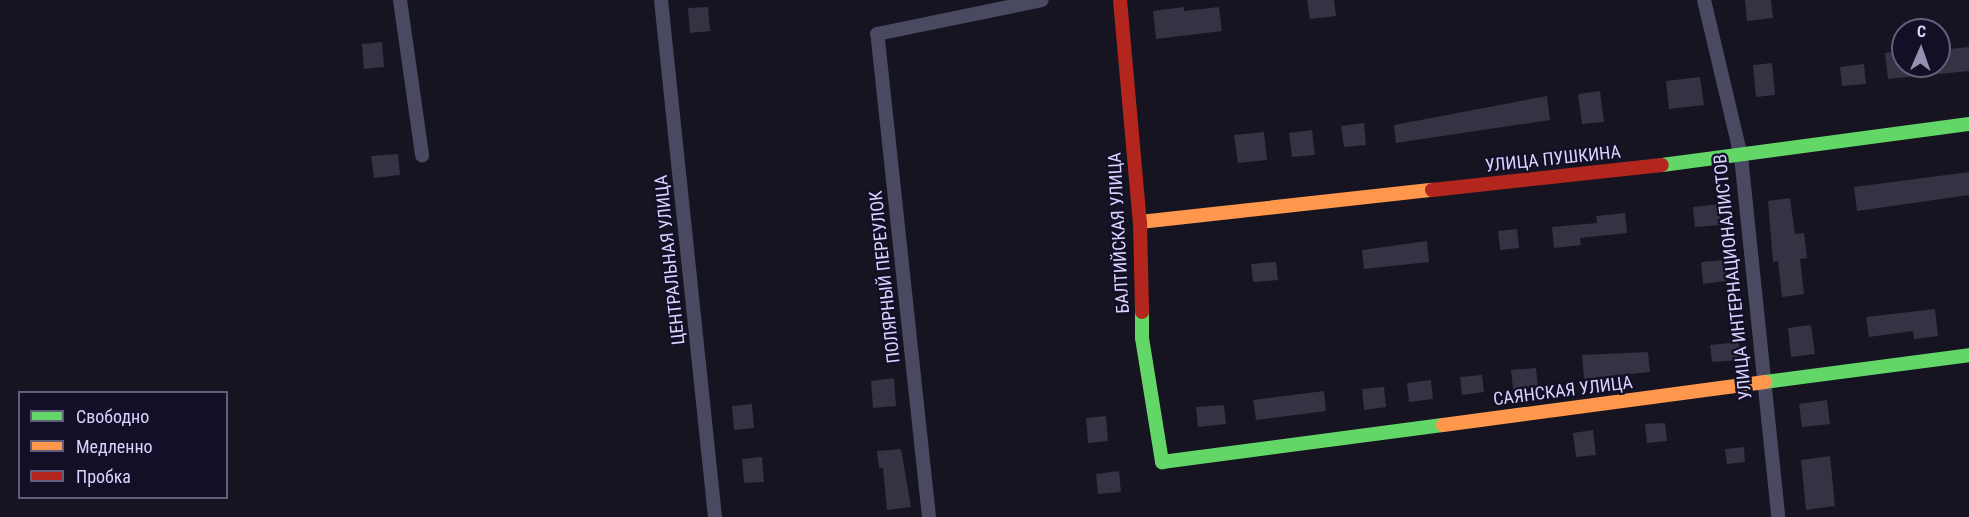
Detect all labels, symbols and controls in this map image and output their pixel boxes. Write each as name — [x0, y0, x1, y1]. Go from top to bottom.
north arrow — [1891, 18, 1951, 78]
text: С — [1917, 22, 1926, 41]
street label: УЛИЦА ПУШКИНА — [1484, 141, 1622, 177]
street label: БАЛТИЙСКАЯ УЛИЦА — [1104, 152, 1134, 314]
street label: УЛИЦА ИНТЕРНАЦИОНАЛИСТОВ — [1709, 153, 1757, 401]
street label: ЦЕНТРАЛЬНАЯ УЛИЦА — [650, 174, 690, 346]
street label: ПОЛЯРНЫЙ ПЕРЕУЛОК — [865, 190, 905, 364]
street label: САЯНСКАЯ УЛИЦА — [1492, 372, 1634, 410]
legend — [18, 391, 228, 499]
text: Свободно — [76, 406, 149, 427]
text: Медленно — [76, 436, 153, 457]
text: Пробка — [76, 466, 131, 487]

